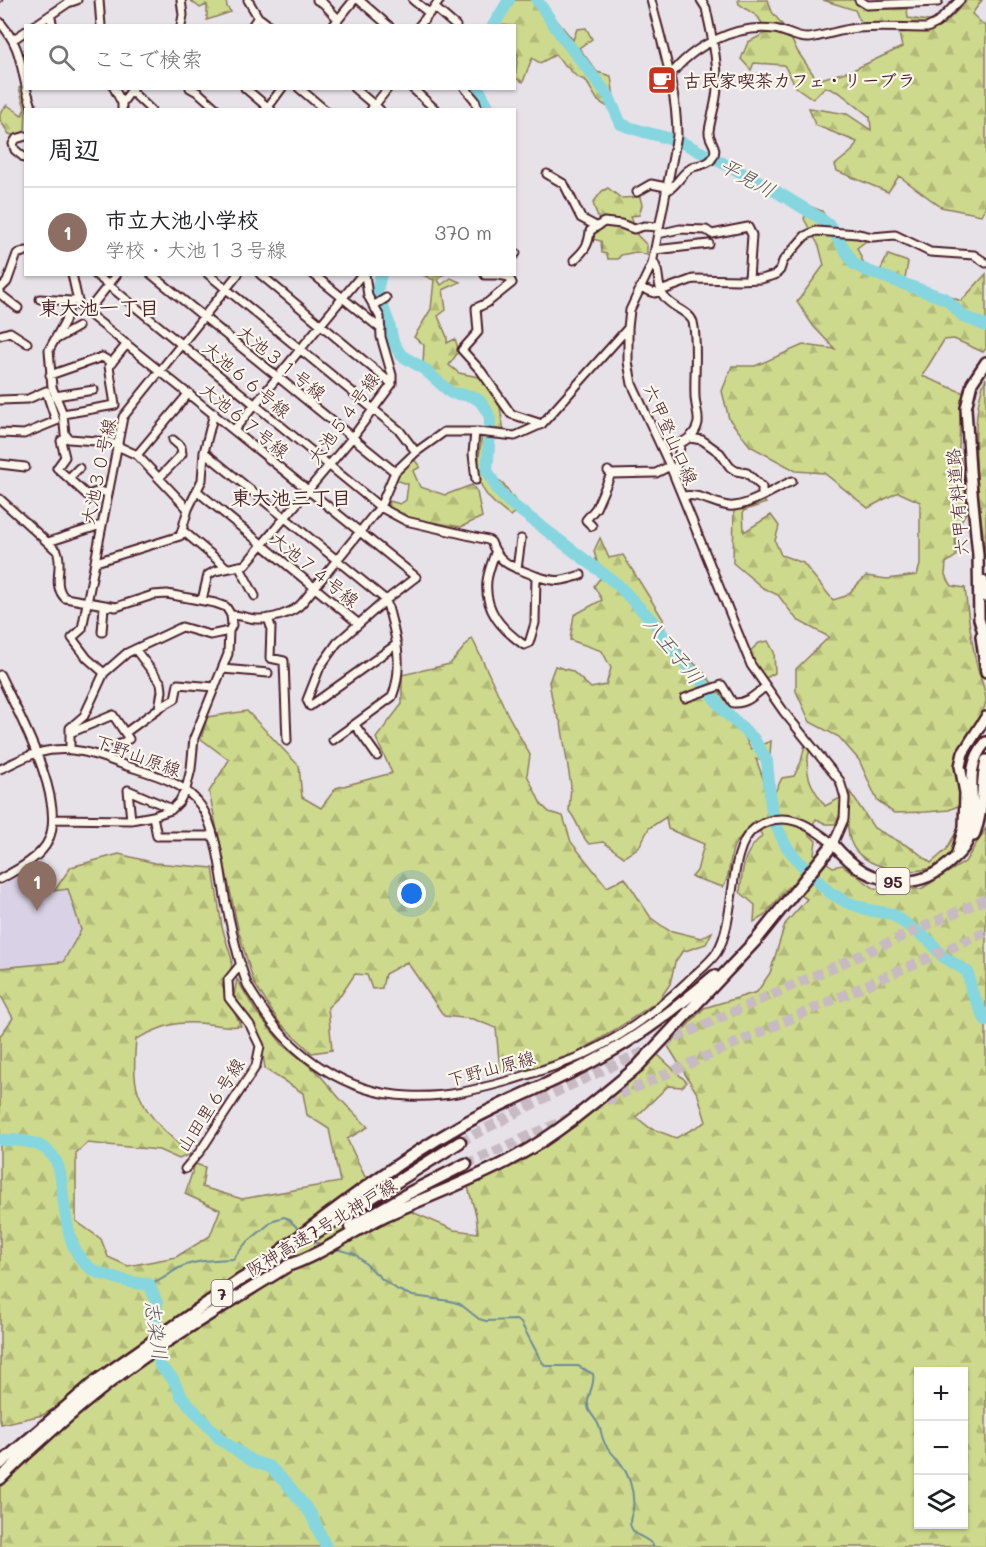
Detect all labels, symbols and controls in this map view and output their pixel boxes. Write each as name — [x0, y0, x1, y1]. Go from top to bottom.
search box — [24, 24, 516, 90]
icon: search — [45, 41, 78, 74]
text: ここで検索 — [93, 44, 203, 73]
cafe icon: 古民家喫茶カフェ・リーブラ — [646, 64, 678, 96]
place label: 古民家喫茶カフェ・リーブラ — [683, 68, 916, 92]
text: 周辺 — [48, 132, 100, 166]
water label: 平見川 — [715, 151, 781, 203]
text: 市立大池小学校 — [105, 205, 259, 234]
text: 1 — [63, 219, 72, 245]
text: 370 m — [434, 219, 492, 245]
text: 学校 · 大池１３号線 — [105, 236, 287, 262]
district label: 東大池一丁目 — [39, 294, 159, 320]
street label: 大池３１号線 — [232, 319, 332, 405]
street label: 大池６６号線 — [198, 335, 296, 423]
street label: 大池５４号線 — [302, 367, 384, 469]
street label: 大池６７号線 — [195, 377, 295, 463]
street label: 六甲登山口線 — [638, 380, 704, 488]
street label: 大池３０号線 — [75, 416, 121, 526]
street label: 六甲有料道路 — [940, 447, 974, 557]
district label: 東大池三丁目 — [231, 484, 351, 510]
street label: 大池７４号線 — [265, 526, 365, 612]
water label: 八王子川 — [639, 611, 709, 689]
street label: 下野山原線 — [92, 728, 184, 782]
pin: 1 — [18, 862, 57, 911]
road number: 95 — [876, 868, 910, 894]
your location — [397, 879, 426, 908]
street label: 下野山原線 — [444, 1045, 538, 1091]
street label: 山田里６号線 — [171, 1053, 249, 1157]
street label: 阪神高速7号北神戸線 — [241, 1172, 401, 1282]
road number: 7 — [212, 1280, 232, 1306]
water label: 志染川 — [140, 1298, 174, 1362]
map controls — [914, 1367, 968, 1529]
button: + — [914, 1367, 968, 1421]
button: − — [914, 1421, 968, 1475]
button: layers — [914, 1475, 968, 1529]

